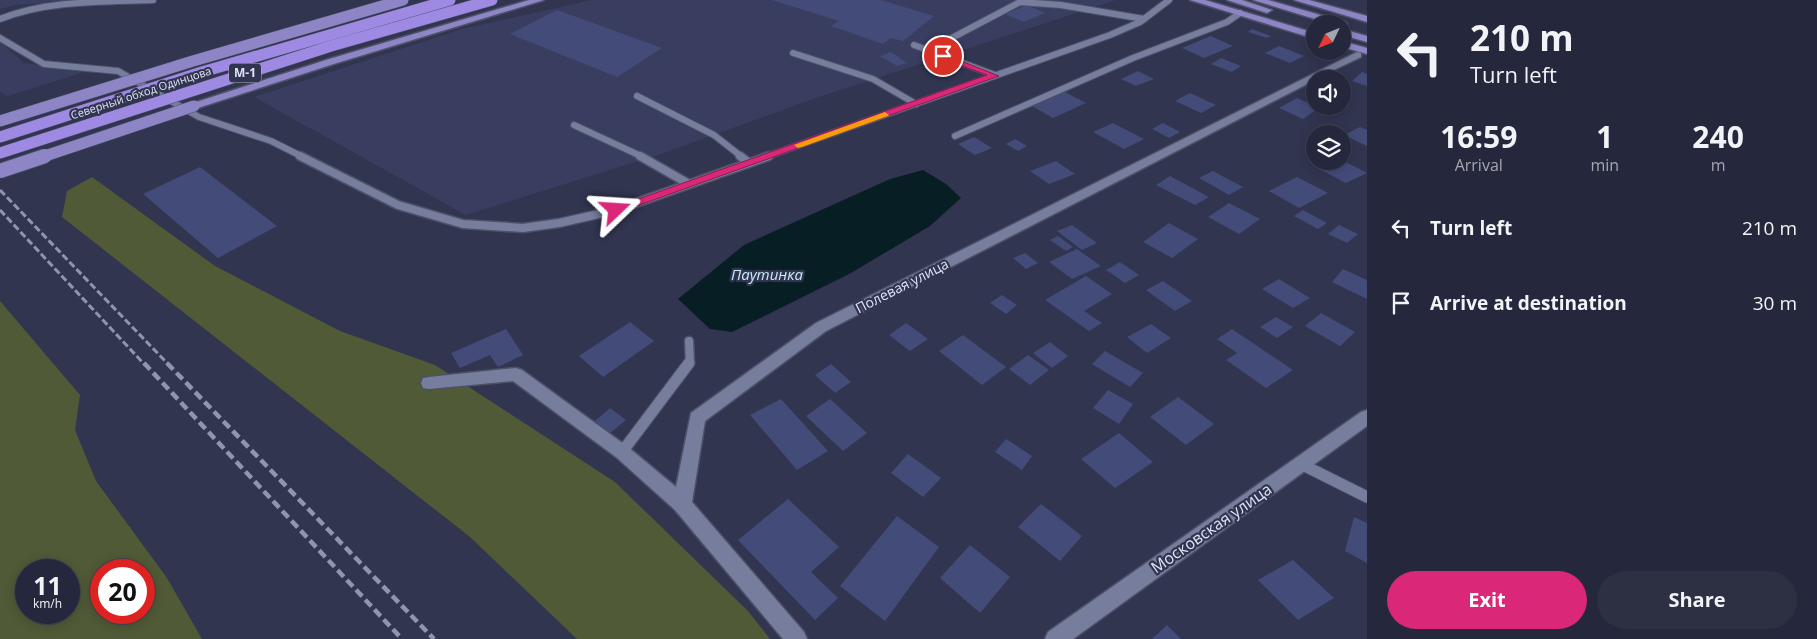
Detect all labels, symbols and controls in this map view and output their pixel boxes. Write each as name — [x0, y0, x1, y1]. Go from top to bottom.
text: 210 m — [1470, 14, 1574, 61]
north arrow — [1306, 15, 1351, 60]
map controls — [1306, 15, 1351, 170]
icon: left — [1387, 20, 1452, 85]
pin — [922, 35, 964, 77]
icon: arrive — [929, 42, 957, 70]
text: Turn left — [1470, 59, 1557, 89]
street label: Северный обход Одинцова — [69, 63, 213, 122]
road number: М-1 — [229, 64, 261, 82]
button: sound — [1306, 70, 1351, 115]
text: 16:59 — [1440, 116, 1517, 157]
text: 1 — [1596, 116, 1613, 157]
text: 240 — [1692, 116, 1744, 157]
button: layers — [1306, 125, 1351, 170]
text: Arrival — [1455, 154, 1503, 176]
text: min — [1591, 154, 1619, 176]
text: m — [1711, 154, 1726, 176]
position arrow — [589, 183, 641, 235]
icon: left — [1387, 214, 1415, 242]
text: Turn left — [1430, 215, 1512, 241]
text: 210 m — [1742, 215, 1797, 241]
street label: Полевая улица — [852, 254, 952, 317]
water label: Паутинка — [731, 264, 803, 284]
icon: arrive — [1387, 289, 1415, 317]
text: Arrive at destination — [1430, 290, 1627, 316]
text: 30 m — [1753, 290, 1797, 316]
street label: Московская улица — [1146, 478, 1276, 578]
speed limit sign: 20 — [90, 559, 155, 624]
text: 11 — [33, 568, 62, 602]
button: Exit — [1387, 571, 1587, 629]
button: Share — [1597, 571, 1797, 629]
text: km/h — [33, 595, 62, 612]

